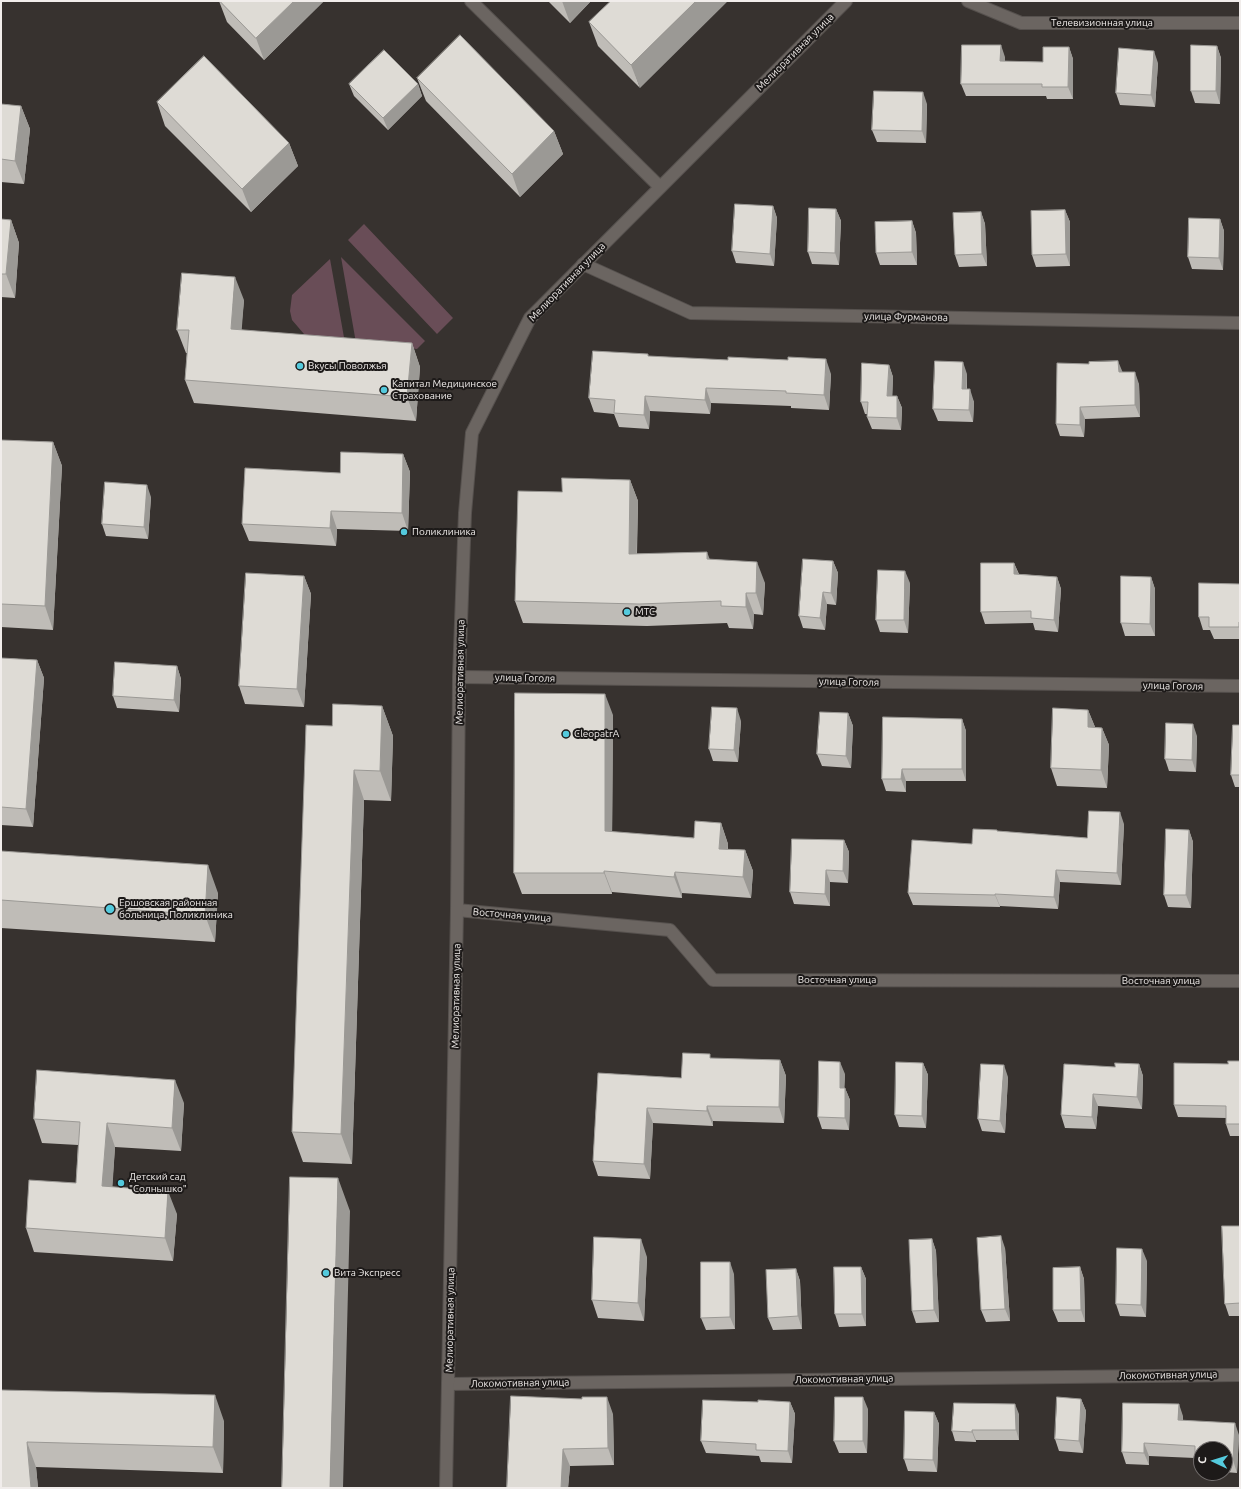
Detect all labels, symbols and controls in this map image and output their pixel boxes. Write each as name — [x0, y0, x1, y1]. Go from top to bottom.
street label: Мелиоративная улица — [754, 11, 836, 93]
street label: Телевизионная улица — [1051, 17, 1153, 29]
street label: Мелиоративная улица — [526, 240, 608, 324]
street label: улица Фурманова — [864, 310, 948, 324]
place label: Вкусы Поволжья — [308, 360, 387, 372]
marker: Вкусы Поволжья — [295, 361, 305, 371]
place label: Капитал Медицинское Страхование — [392, 378, 497, 402]
marker: Капитал Медицинское Страхование — [379, 385, 389, 395]
place label: Поликлиника — [412, 526, 476, 538]
marker: Поликлиника — [399, 527, 409, 537]
place label: МТС — [635, 606, 655, 618]
marker: МТС — [622, 607, 632, 617]
street label: Мелиоративная улица — [453, 620, 467, 724]
street label: улица Гоголя — [495, 671, 555, 685]
street label: улица Гоголя — [819, 675, 879, 689]
street label: улица Гоголя — [1143, 679, 1203, 693]
place label: CleopatrA — [574, 728, 619, 740]
marker: CleopatrA — [561, 729, 571, 739]
place label: Ершовская районная больница. Поликлиника — [119, 897, 233, 920]
marker: Ершовская районная больница. Поликлиника — [104, 903, 116, 915]
street label: Восточная улица — [472, 906, 552, 924]
street label: Мелиоративная улица — [449, 944, 463, 1048]
street label: Восточная улица — [798, 974, 876, 986]
street label: Восточная улица — [1122, 975, 1200, 987]
place label: Детский сад "Солнышко" — [129, 1171, 187, 1194]
marker: Детский сад "Солнышко" — [116, 1178, 126, 1188]
place label: Вита Экспресс — [334, 1267, 400, 1279]
marker: Вита Экспресс — [321, 1268, 331, 1278]
street label: Мелиоративная улица — [443, 1268, 457, 1372]
street label: Локомотивная улица — [1119, 1368, 1217, 1382]
street label: Локомотивная улица — [795, 1372, 893, 1386]
street label: Локомотивная улица — [471, 1376, 569, 1390]
north arrow — [1193, 1441, 1233, 1481]
text: С — [1196, 1456, 1208, 1464]

